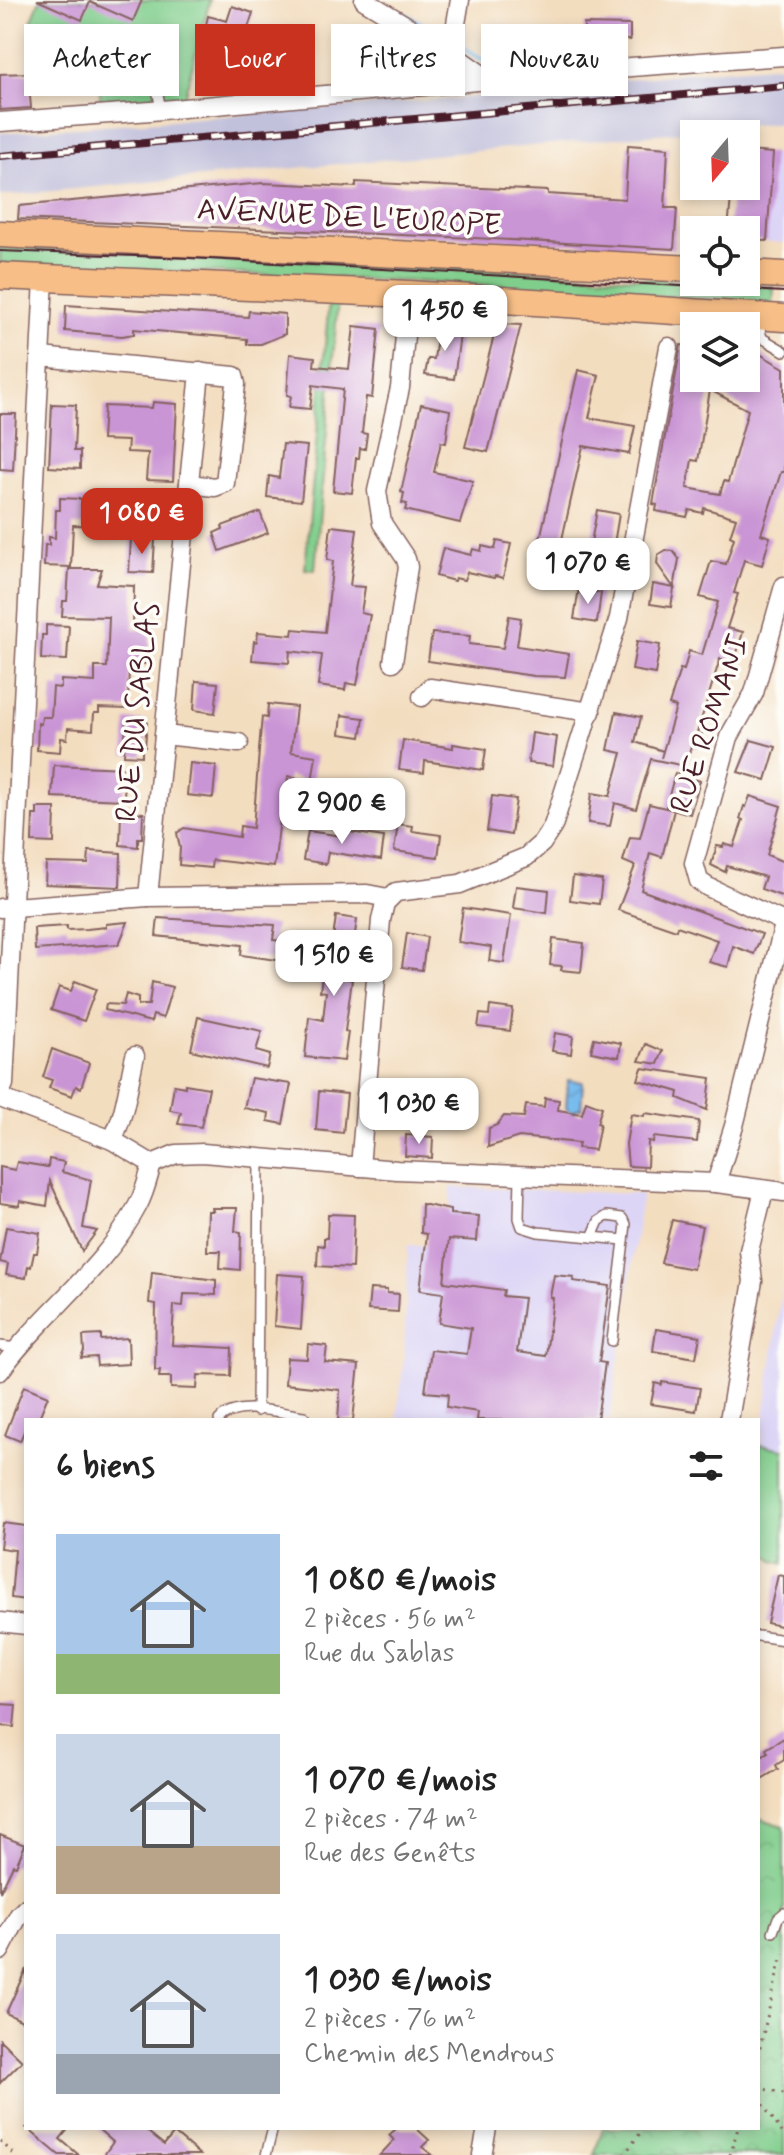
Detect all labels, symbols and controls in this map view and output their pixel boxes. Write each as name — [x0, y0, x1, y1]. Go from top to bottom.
chip: Acheter — [24, 24, 179, 96]
chip: Louer — [195, 24, 315, 96]
chip: Filtres — [331, 24, 465, 96]
chip: Nouveau — [481, 24, 628, 96]
north arrow — [680, 120, 760, 200]
map controls — [680, 120, 760, 392]
street label: AVENUE DE L'EUROPE — [196, 191, 502, 245]
button: locate — [680, 216, 760, 296]
pin: 1 450 € — [371, 285, 519, 353]
text: 1 450 € — [401, 294, 489, 328]
button: layers — [680, 312, 760, 392]
pin: 1 080 € — [68, 488, 216, 556]
text: 1 080 € — [99, 497, 185, 531]
pin: 1 070 € — [514, 538, 662, 606]
text: 1 070 € — [545, 547, 631, 581]
street label: RUE DU SABLAS — [107, 600, 169, 824]
street label: RUE ROMANI — [661, 629, 759, 819]
pin: 2 900 € — [268, 778, 416, 846]
text: 2 900 € — [297, 787, 387, 821]
pin: 1 510 € — [260, 930, 408, 998]
text: 1 510 € — [293, 939, 375, 973]
pin: 1 030 € — [345, 1078, 493, 1146]
text: 1 030 € — [378, 1087, 460, 1121]
text: 6 biens — [56, 1444, 155, 1489]
icon: filters — [684, 1444, 728, 1488]
text: 1 080 €/mois — [304, 1558, 496, 1603]
icon: home — [120, 1566, 216, 1662]
text: 2 pièces · 56 m² — [304, 1603, 476, 1637]
text: Rue du Sablas — [304, 1637, 454, 1671]
text: 1 070 €/mois — [304, 1758, 497, 1803]
icon: home — [120, 1766, 216, 1862]
text: 2 pièces · 74 m² — [304, 1803, 477, 1837]
text: Rue des Genêts — [304, 1837, 476, 1871]
text: 1 030 €/mois — [304, 1958, 492, 2003]
icon: home — [120, 1966, 216, 2062]
text: 2 pièces · 76 m² — [304, 2003, 476, 2037]
text: Chemin des Mendrous — [304, 2037, 554, 2071]

